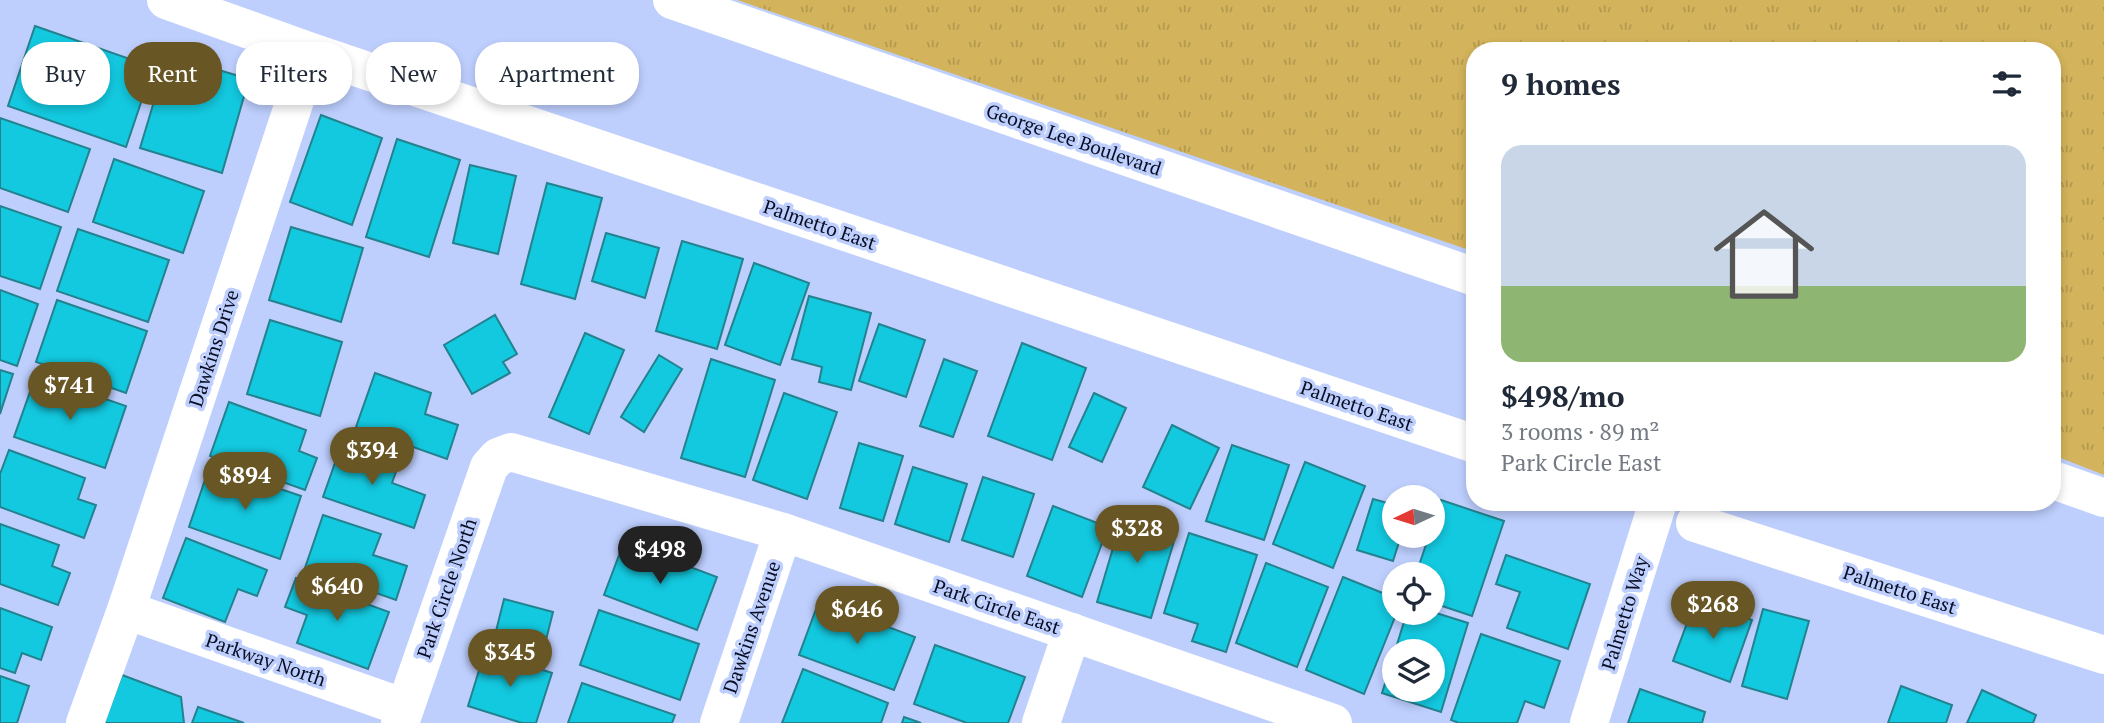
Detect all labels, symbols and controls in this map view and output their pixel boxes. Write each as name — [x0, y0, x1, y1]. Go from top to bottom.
chip: Buy — [21, 42, 110, 105]
chip: Rent — [124, 42, 222, 105]
chip: Filters — [236, 42, 352, 105]
chip: New — [366, 42, 461, 105]
chip: Apartment — [475, 42, 639, 105]
text: 9 homes — [1501, 64, 1620, 104]
icon: filters — [1988, 65, 2026, 103]
street label: George Lee Boulevard — [983, 97, 1165, 181]
icon: home — [1701, 191, 1827, 317]
street label: Palmetto East — [760, 193, 880, 255]
street label: Dawkins Drive — [182, 286, 244, 410]
pin: $741 — [29, 362, 111, 422]
text: $741 — [44, 369, 96, 400]
street label: Palmetto East — [1297, 374, 1417, 436]
text: $498/mo — [1501, 376, 1625, 416]
text: 3 rooms · 89 m² — [1501, 416, 1660, 447]
pin: $394 — [331, 428, 413, 487]
text: $394 — [346, 434, 398, 465]
text: Park Circle East — [1501, 447, 1661, 478]
pin: $894 — [204, 452, 286, 512]
text: $894 — [219, 459, 271, 490]
north arrow — [1382, 485, 1446, 548]
map controls — [1382, 485, 1445, 702]
pin: $328 — [1096, 505, 1178, 565]
text: $328 — [1111, 512, 1163, 543]
street label: Park Circle North — [410, 515, 482, 661]
pin: $498 — [619, 526, 701, 586]
text: $498 — [634, 533, 686, 564]
street label: Palmetto Way — [1595, 553, 1653, 673]
street label: Dawkins Avenue — [717, 558, 785, 696]
street label: Palmetto East — [1840, 559, 1960, 619]
button: locate — [1382, 562, 1445, 625]
pin: $640 — [296, 564, 378, 623]
text: $640 — [311, 570, 363, 601]
street label: Park Circle East — [930, 573, 1064, 639]
pin: $268 — [1672, 582, 1754, 641]
pin: $646 — [816, 586, 898, 646]
text: $268 — [1687, 588, 1739, 619]
text: $646 — [831, 593, 883, 624]
street label: Parkway North — [203, 627, 329, 691]
pin: $345 — [469, 630, 551, 689]
text: $345 — [484, 636, 536, 667]
button: layers — [1382, 639, 1445, 702]

